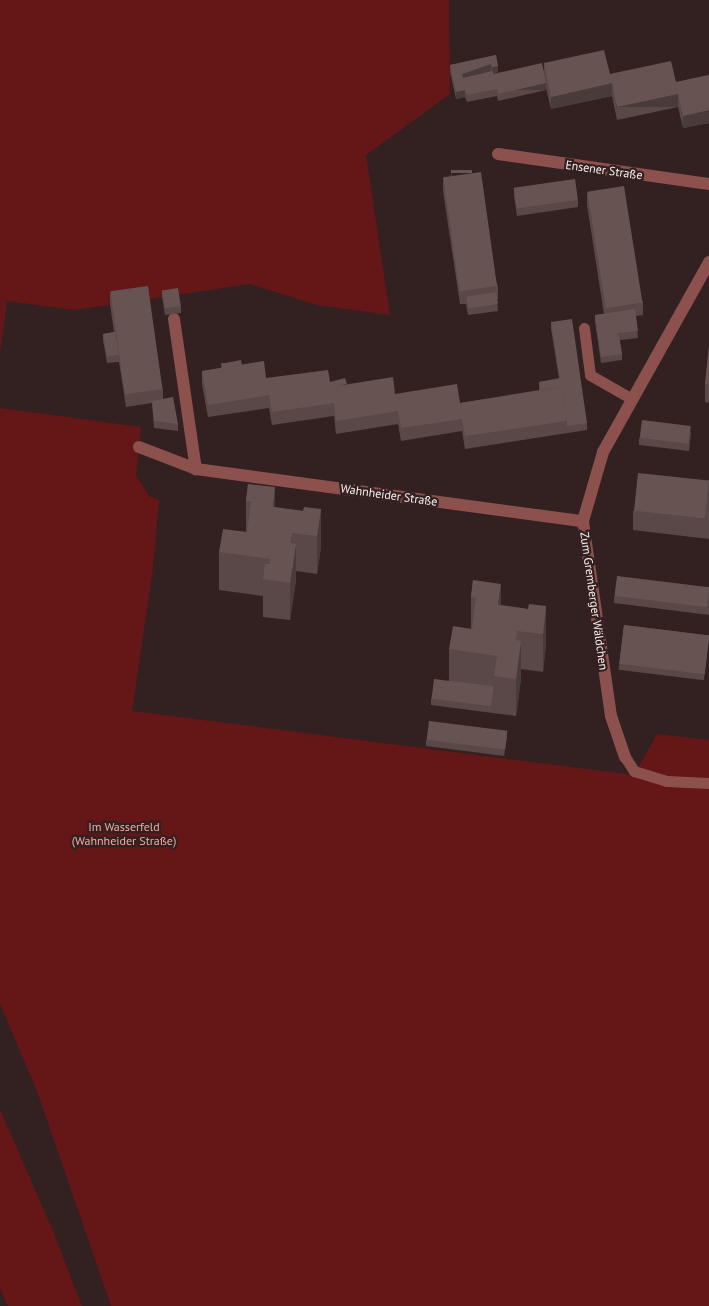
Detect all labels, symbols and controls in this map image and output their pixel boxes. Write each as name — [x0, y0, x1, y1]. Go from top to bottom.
street label: Ensener Straße — [564, 157, 644, 183]
street label: Wahnheider Straße — [340, 481, 438, 509]
street label: Zum Gremberger Wäldchen — [577, 531, 611, 671]
park label: Im Wasserfeld (Wahnheider Straße) — [72, 820, 176, 848]

